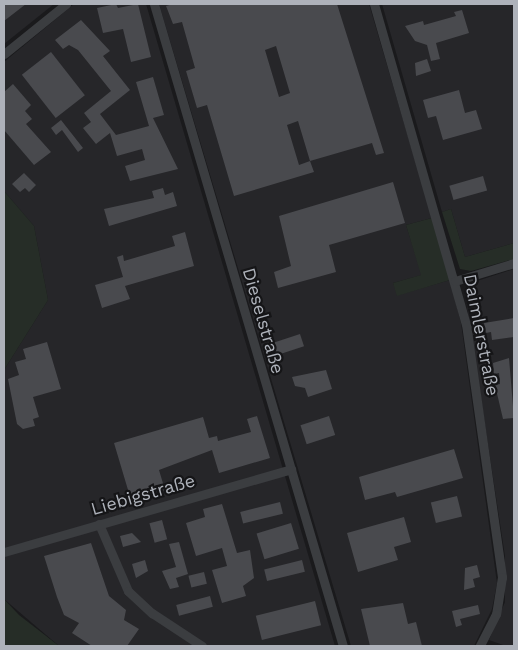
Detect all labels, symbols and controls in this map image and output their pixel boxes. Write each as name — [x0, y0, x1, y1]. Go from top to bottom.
street label: Dieselstraße — [238, 266, 288, 376]
street label: Daimlerstraße — [459, 272, 503, 398]
street label: Liebigstraße — [88, 470, 198, 520]

